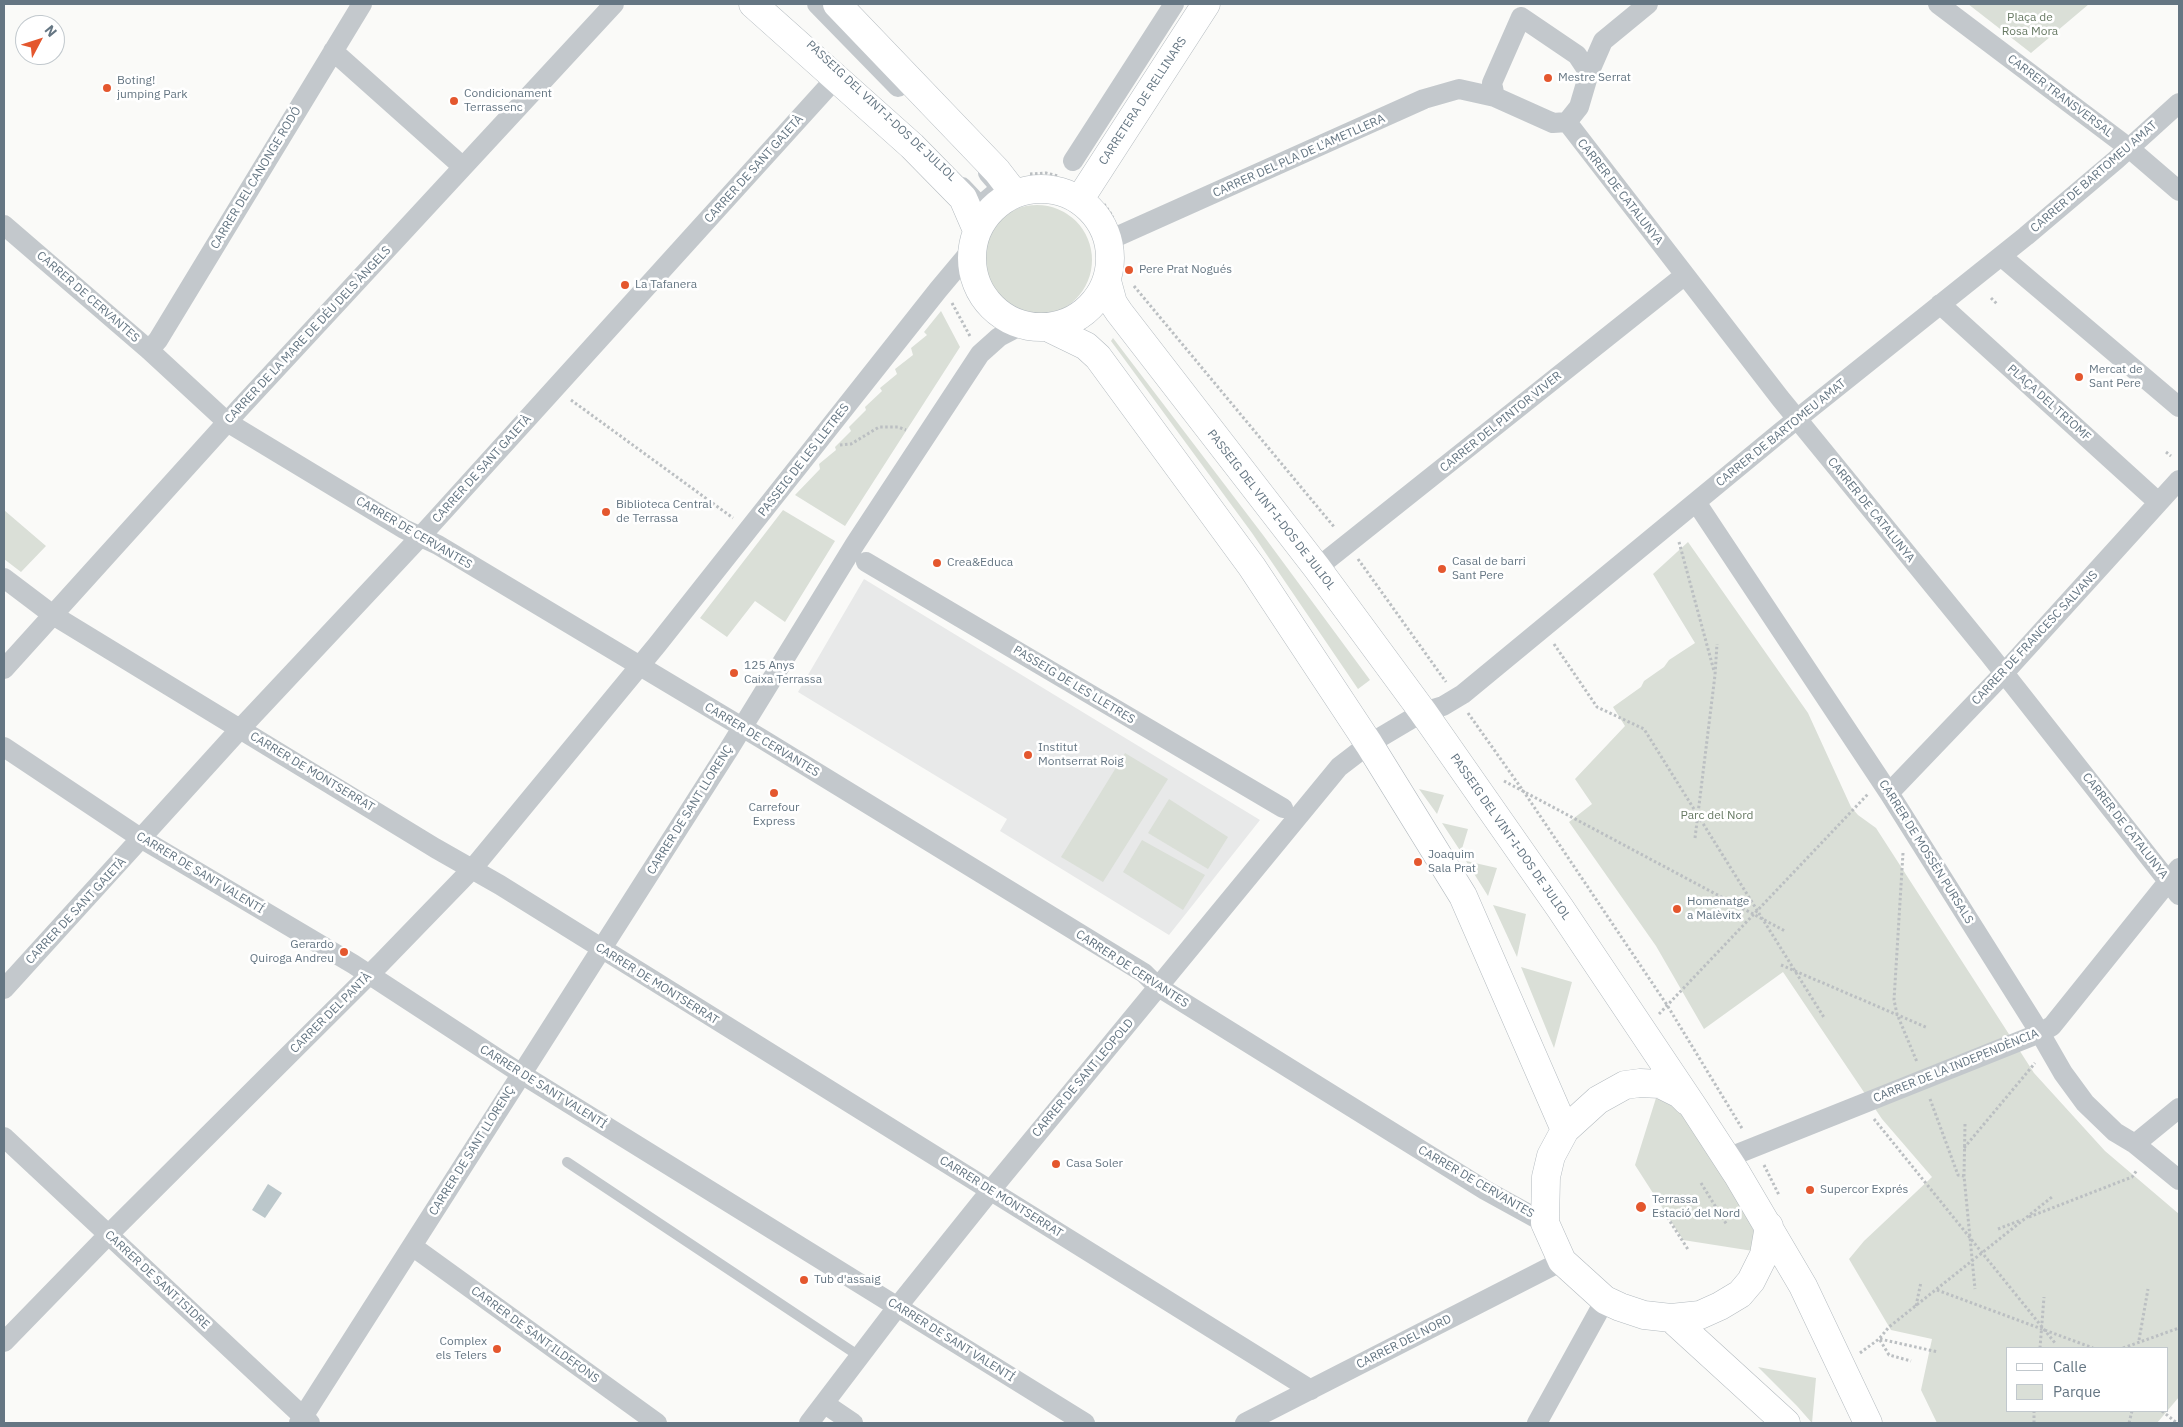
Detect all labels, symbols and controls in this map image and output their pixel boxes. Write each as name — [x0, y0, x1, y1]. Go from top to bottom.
park label: Plaça de Rosa Mora — [2002, 11, 2058, 39]
north arrow — [15, 15, 65, 65]
text: N — [41, 21, 61, 41]
street label: CARRETERA DE RELLINARS — [1096, 34, 1190, 168]
street label: PASSEIG DEL VINT-I-DOS DE JULIOL — [803, 38, 959, 184]
street label: CARRER TRANSVERSAL — [2004, 52, 2116, 140]
place label: Mestre Serrat — [1558, 71, 1631, 85]
marker: Mestre Serrat — [1542, 72, 1554, 84]
place label: Boting! jumping Park — [117, 74, 188, 102]
marker: Boting! jumping Park — [101, 82, 113, 94]
place label: Condicionament Terrassenc — [464, 87, 552, 115]
marker: Condicionament Terrassenc — [448, 95, 460, 107]
street label: CARRER DEL CANONGE RODÓ — [208, 104, 304, 252]
street label: CARRER DEL PLA DE L'AMETLLERA — [1211, 111, 1387, 201]
street label: CARRER DE SANT GAIETÀ — [702, 112, 806, 226]
street label: CARRER DE BARTOMEU AMAT — [2028, 118, 2160, 236]
street label: CARRER DE CATALUNYA — [1574, 136, 1666, 248]
street label: CARRER DE LA MARE DE DÉU DELS ÀNGELS — [222, 243, 394, 427]
street label: CARRER DE CERVANTES — [34, 248, 142, 346]
place label: Pere Prat Nogués — [1139, 263, 1232, 277]
marker: Pere Prat Nogués — [1123, 264, 1135, 276]
place label: La Tafanera — [635, 278, 697, 292]
marker: La Tafanera — [619, 279, 631, 291]
street label: PLAÇA DEL TRIOMF — [2004, 362, 2094, 444]
place label: Mercat de Sant Pere — [2089, 363, 2143, 391]
street label: CARRER DEL PINTOR VIVER — [1437, 369, 1565, 475]
marker: Mercat de Sant Pere — [2073, 371, 2085, 383]
street label: CARRER DE BARTOMEU AMAT — [1713, 376, 1849, 490]
street label: PASSEIG DE LES LLETRES — [755, 401, 853, 519]
street label: CARRER DE SANT GAIETÀ — [430, 412, 534, 526]
street label: PASSEIG DEL VINT-I-DOS DE JULIOL — [1204, 427, 1338, 593]
street label: CARRER DE CATALUNYA — [1824, 455, 1918, 565]
street label: CARRER DE CERVANTES — [353, 494, 475, 572]
place label: Biblioteca Central de Terrassa — [616, 498, 712, 526]
marker: Biblioteca Central de Terrassa — [600, 506, 612, 518]
place label: Casal de barri Sant Pere — [1452, 555, 1526, 583]
place label: Crea&Educa — [947, 556, 1013, 570]
marker: Crea&Educa — [931, 557, 943, 569]
marker: Casal de barri Sant Pere — [1436, 563, 1448, 575]
street label: CARRER DE FRANCESC SALVANS — [1969, 568, 2101, 708]
street label: PASSEIG DE LES LLETRES — [1011, 643, 1137, 727]
place label: 125 Anys Caixa Terrassa — [744, 659, 822, 687]
marker: 125 Anys Caixa Terrassa — [728, 667, 740, 679]
street label: CARRER DE CERVANTES — [702, 700, 822, 780]
street label: CARRER DE MONTSERRAT — [247, 729, 377, 815]
place label: Institut Montserrat Roig — [1038, 741, 1124, 769]
street label: CARRER DE SANT LLORENÇ — [644, 743, 736, 877]
marker: Institut Montserrat Roig — [1022, 749, 1034, 761]
street label: PASSEIG DEL VINT-I-DOS DE JULIOL — [1447, 751, 1573, 923]
street label: CARRER DE CATALUNYA — [2079, 770, 2171, 882]
street label: CARRER DE MOSSÈN PURSALS — [1876, 777, 1976, 927]
marker: Carrefour Express — [768, 787, 780, 799]
place label: Carrefour Express — [749, 801, 799, 829]
park label: Parc del Nord — [1681, 809, 1753, 823]
street label: CARRER DE SANT VALENTÍ — [134, 829, 266, 917]
place label: Joaquim Sala Prat — [1428, 848, 1476, 876]
street label: CARRER DE SANT GAIETÀ — [23, 855, 129, 967]
marker: Joaquim Sala Prat — [1412, 856, 1424, 868]
place label: Homenatge a Malèvitx — [1687, 895, 1749, 923]
marker: Homenatge a Malèvitx — [1671, 903, 1683, 915]
street label: CARRER DE CERVANTES — [1073, 927, 1191, 1011]
place label: Gerardo Quiroga Andreu — [250, 938, 334, 966]
street label: CARRER DE MONTSERRAT — [593, 940, 721, 1028]
marker: Gerardo Quiroga Andreu — [338, 946, 350, 958]
street label: CARRER DEL PANTÀ — [288, 970, 374, 1056]
street label: CARRER DE SANT LEOPOLD — [1029, 1016, 1137, 1140]
street label: CARRER DE LA INDEPENDÈNCIA — [1871, 1026, 2041, 1106]
street label: CARRER DE SANT VALENTÍ — [477, 1042, 609, 1132]
street label: CARRER DE SANT LLORENÇ — [426, 1084, 518, 1218]
street label: CARRER DE CERVANTES — [1415, 1143, 1537, 1221]
street label: CARRER DE MONTSERRAT — [937, 1153, 1065, 1241]
place label: Casa Soler — [1066, 1157, 1123, 1171]
marker: Casa Soler — [1050, 1158, 1062, 1170]
place label: Supercor Exprés — [1820, 1183, 1908, 1197]
marker: Supercor Exprés — [1804, 1184, 1816, 1196]
place label: Terrassa Estació del Nord — [1652, 1193, 1740, 1221]
marker: Terrassa Estació del Nord — [1634, 1200, 1648, 1214]
street label: CARRER DE SANT ISIDRE — [102, 1228, 212, 1332]
place label: Tub d'assaig — [814, 1273, 881, 1287]
marker: Tub d'assaig — [798, 1274, 810, 1286]
street label: CARRER DE SANT ILDEFONS — [468, 1284, 602, 1386]
street label: CARRER DE SANT VALENTÍ — [885, 1295, 1017, 1385]
street label: CARRER DEL NORD — [1354, 1312, 1454, 1372]
place label: Complex els Telers — [436, 1335, 487, 1363]
marker: Complex els Telers — [491, 1343, 503, 1355]
legend — [2006, 1347, 2168, 1412]
text: Calle — [2053, 1357, 2087, 1376]
text: Parque — [2053, 1382, 2101, 1401]

